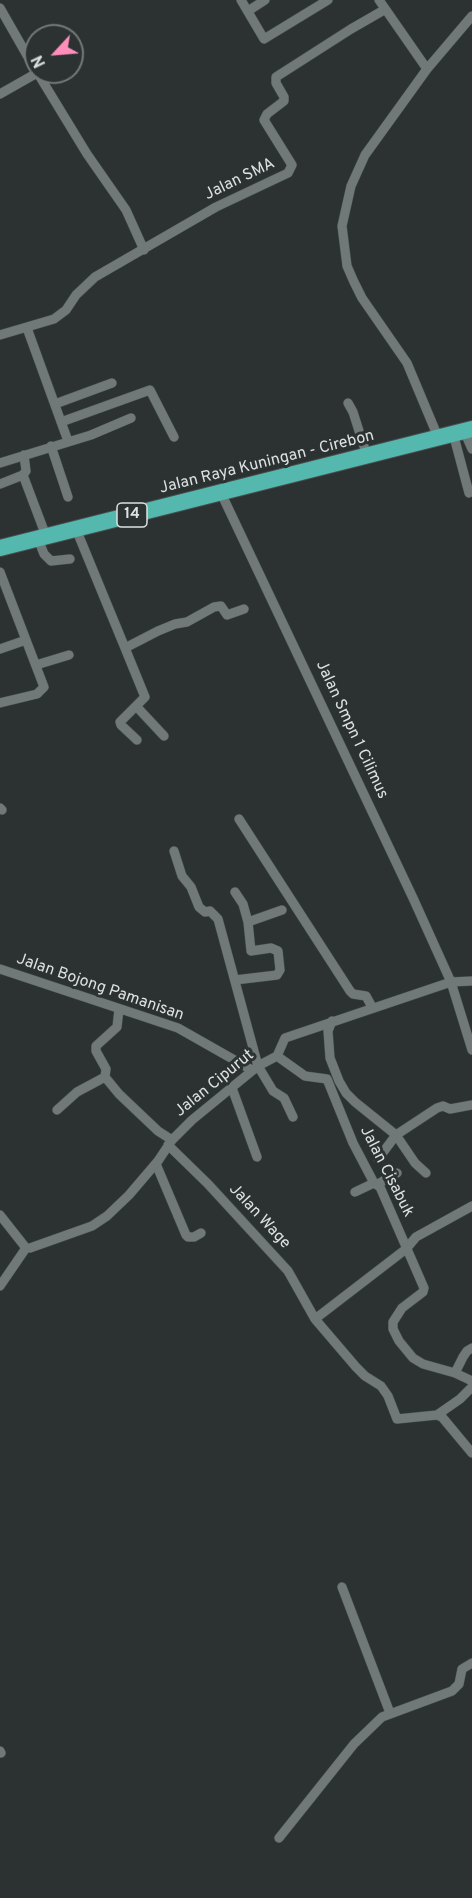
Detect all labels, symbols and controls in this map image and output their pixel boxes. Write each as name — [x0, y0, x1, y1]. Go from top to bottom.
north arrow — [24, 24, 84, 84]
text: N — [28, 51, 51, 71]
street label: Jalan SMA — [202, 155, 278, 205]
street label: Jalan Raya Kuningan - Cirebon — [158, 427, 376, 499]
road number: 14 — [117, 503, 147, 527]
street label: Jalan Smpn 1 Cilimus — [311, 658, 391, 802]
street label: Jalan Bojong Pamanisan — [14, 950, 186, 1026]
street label: Jalan Cipurut — [171, 1046, 259, 1122]
street label: Jalan Cisabuk — [355, 1123, 417, 1221]
street label: Jalan Wage — [224, 1180, 294, 1254]

